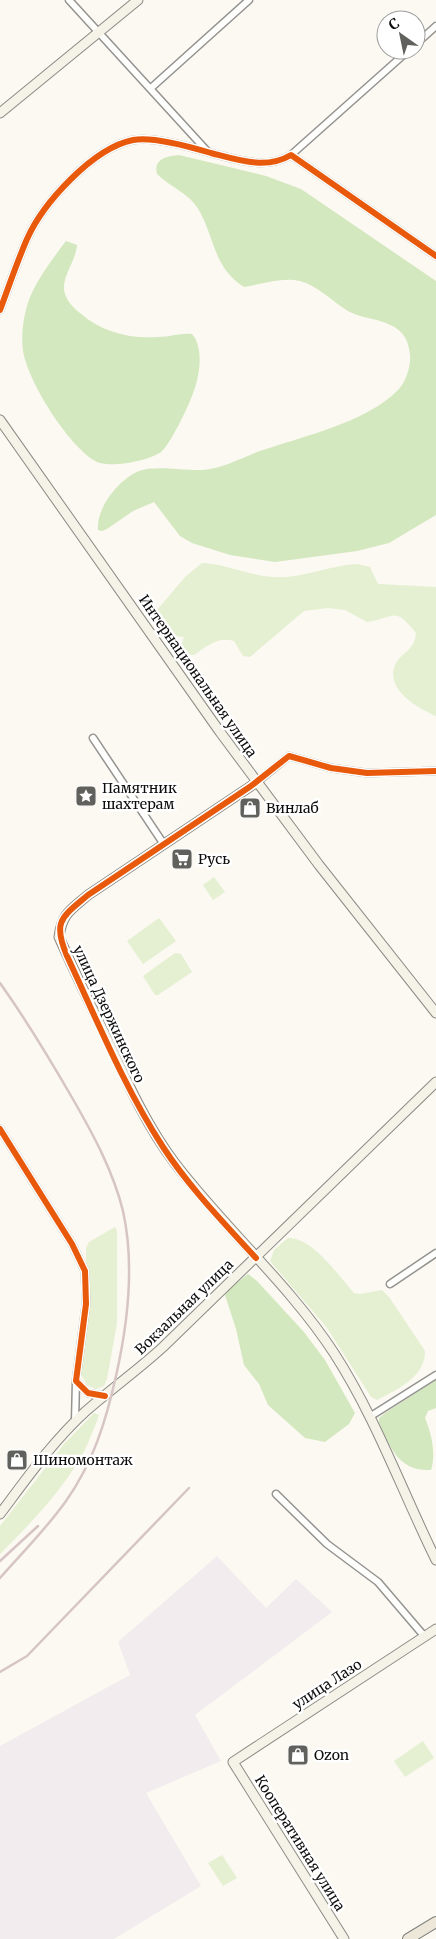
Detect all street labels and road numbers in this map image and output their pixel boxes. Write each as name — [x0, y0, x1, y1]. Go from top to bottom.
street label: Интернациональная улица — [135, 591, 261, 761]
street label: улица Дзержинского — [69, 942, 149, 1086]
street label: Вокзальная улица — [131, 1255, 237, 1358]
street label: улица Лазо — [289, 1655, 365, 1713]
street label: Кооперативная улица — [251, 1772, 349, 1915]

